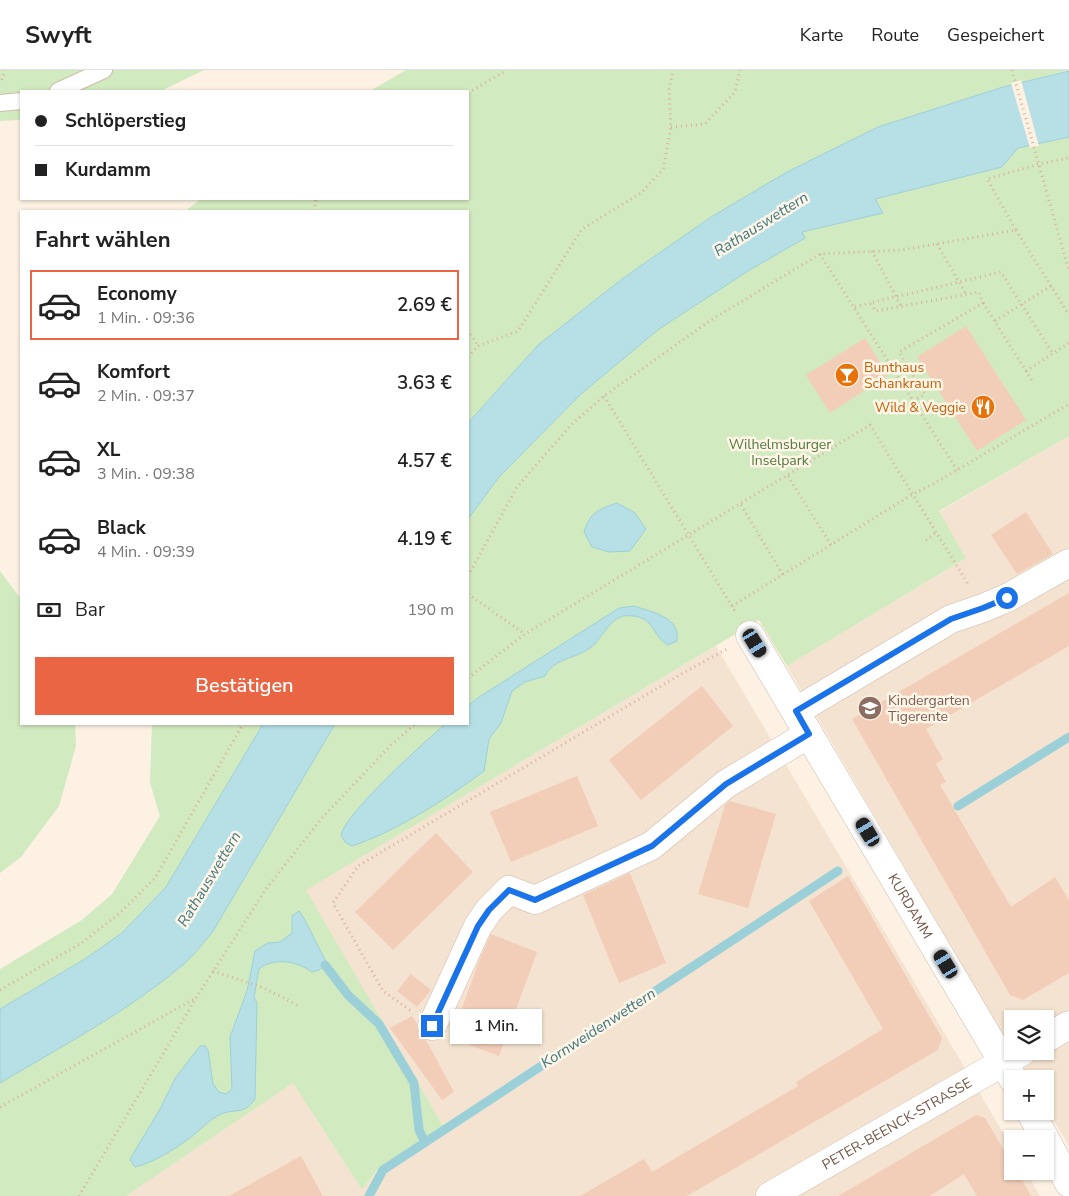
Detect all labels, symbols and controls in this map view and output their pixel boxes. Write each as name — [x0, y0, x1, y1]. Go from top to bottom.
text: Swyft — [25, 19, 91, 51]
text: Karte — [800, 23, 843, 47]
text: Route — [871, 23, 919, 47]
text: Gespeichert — [947, 23, 1044, 47]
text: Schlöperstieg — [65, 108, 186, 134]
text: Kurdamm — [65, 157, 151, 183]
water label: Rathauswettern — [710, 187, 812, 261]
text: Fahrt wählen — [35, 225, 171, 255]
text: Economy — [97, 281, 177, 307]
icon: car — [37, 283, 82, 328]
text: 2.69 € — [397, 292, 452, 318]
text: 1 Min. · 09:36 — [97, 307, 195, 329]
place label: Bunthaus Schankraum — [864, 358, 942, 393]
text: Komfort — [97, 359, 170, 385]
icon: car — [37, 361, 82, 406]
bar icon: Bunthaus Schankraum — [834, 362, 860, 388]
text: 3.63 € — [397, 370, 452, 396]
text: 2 Min. · 09:37 — [97, 385, 195, 407]
restaurant icon: Wild & Veggie — [970, 394, 996, 420]
place label: Wild & Veggie — [875, 398, 966, 417]
park label: Wilhelmsburger Inselpark — [729, 435, 831, 470]
text: XL — [97, 437, 120, 463]
icon: car — [37, 439, 82, 484]
text: 4.57 € — [397, 448, 452, 474]
text: 3 Min. · 09:38 — [97, 463, 195, 485]
text: Black — [97, 515, 146, 541]
icon: car — [37, 517, 82, 562]
text: 4.19 € — [397, 526, 452, 552]
text: 4 Min. · 09:39 — [97, 541, 195, 563]
route start — [996, 587, 1018, 609]
icon: cash — [35, 596, 63, 624]
text: Bar — [75, 597, 105, 623]
text: 190 m — [407, 599, 454, 621]
car — [740, 626, 769, 660]
button: Bestätigen — [35, 657, 454, 715]
place label: Kindergarten Tigerente — [888, 691, 970, 726]
school or university icon: Kindergarten Tigerente — [857, 695, 883, 721]
car — [853, 815, 882, 849]
water label: Rathauswettern — [173, 828, 245, 930]
street label: KURDAMM — [883, 870, 937, 942]
car — [931, 947, 960, 981]
water label: Kornweidenwettern — [537, 983, 659, 1073]
callout: 1 Min. — [450, 1008, 542, 1044]
map controls — [1004, 1010, 1054, 1180]
button: layers — [1004, 1010, 1054, 1060]
route end — [421, 1015, 443, 1037]
text: 1 Min. — [474, 1015, 518, 1037]
button: + — [1004, 1070, 1054, 1120]
street label: PETER-BEENCK-STRASSE — [819, 1073, 975, 1174]
button: − — [1004, 1130, 1054, 1180]

